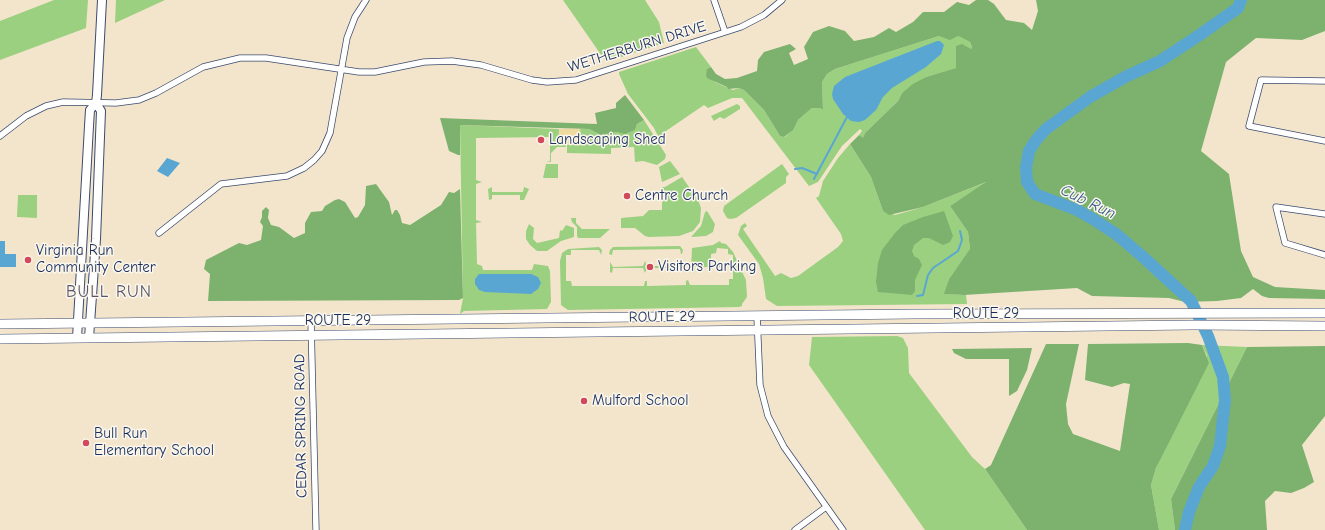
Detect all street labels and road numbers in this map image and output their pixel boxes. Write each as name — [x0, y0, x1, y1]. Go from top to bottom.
street label: WETHERBURN DRIVE — [566, 17, 708, 77]
street label: ROUTE 29 — [953, 305, 1019, 323]
street label: ROUTE 29 — [629, 307, 695, 327]
street label: ROUTE 29 — [305, 312, 371, 330]
street label: CEDAR SPRING ROAD — [291, 354, 311, 498]

